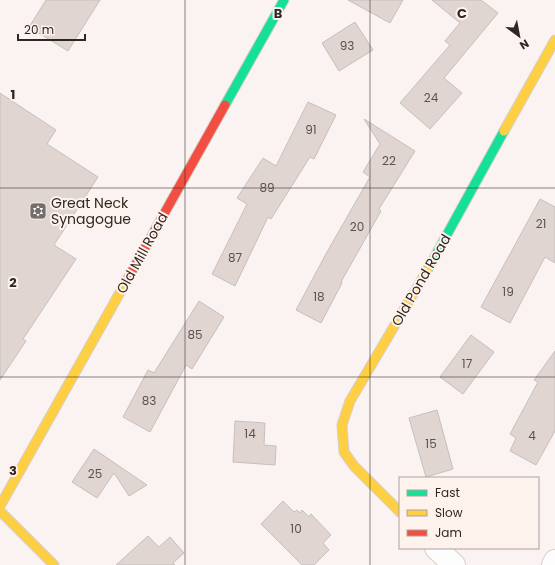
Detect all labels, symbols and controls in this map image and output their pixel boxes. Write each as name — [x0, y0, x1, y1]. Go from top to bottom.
text: B — [274, 4, 283, 23]
text: C — [457, 4, 467, 23]
scale bar — [18, 16, 85, 42]
north arrow — [499, 16, 539, 56]
text: 20 m — [24, 21, 54, 38]
text: N — [517, 36, 532, 53]
house number: 93 — [340, 37, 354, 54]
text: 1 — [11, 85, 15, 104]
house number: 24 — [424, 89, 439, 106]
house number: 91 — [305, 121, 317, 138]
house number: 22 — [382, 152, 396, 169]
house number: 89 — [259, 179, 275, 196]
place label: Great Neck Synagogue — [51, 193, 131, 229]
synagogue icon: Great Neck Synagogue — [28, 201, 48, 221]
street label: Old Mill Road — [111, 209, 173, 297]
house number: 21 — [536, 215, 546, 232]
house number: 20 — [350, 218, 364, 235]
street label: Old Pond Road — [387, 230, 455, 330]
house number: 87 — [228, 249, 243, 266]
text: 2 — [9, 273, 17, 292]
house number: 19 — [502, 283, 514, 300]
house number: 18 — [313, 288, 325, 305]
house number: 85 — [187, 326, 203, 343]
house number: 17 — [462, 355, 473, 372]
house number: 83 — [142, 392, 156, 409]
house number: 14 — [244, 425, 256, 442]
house number: 4 — [528, 427, 536, 444]
house number: 15 — [425, 435, 437, 452]
text: 3 — [9, 461, 17, 480]
house number: 25 — [88, 465, 102, 482]
legend — [399, 477, 539, 549]
text: Fast — [435, 484, 460, 501]
text: Slow — [435, 504, 463, 521]
house number: 10 — [290, 520, 302, 537]
text: Jam — [435, 524, 462, 541]

